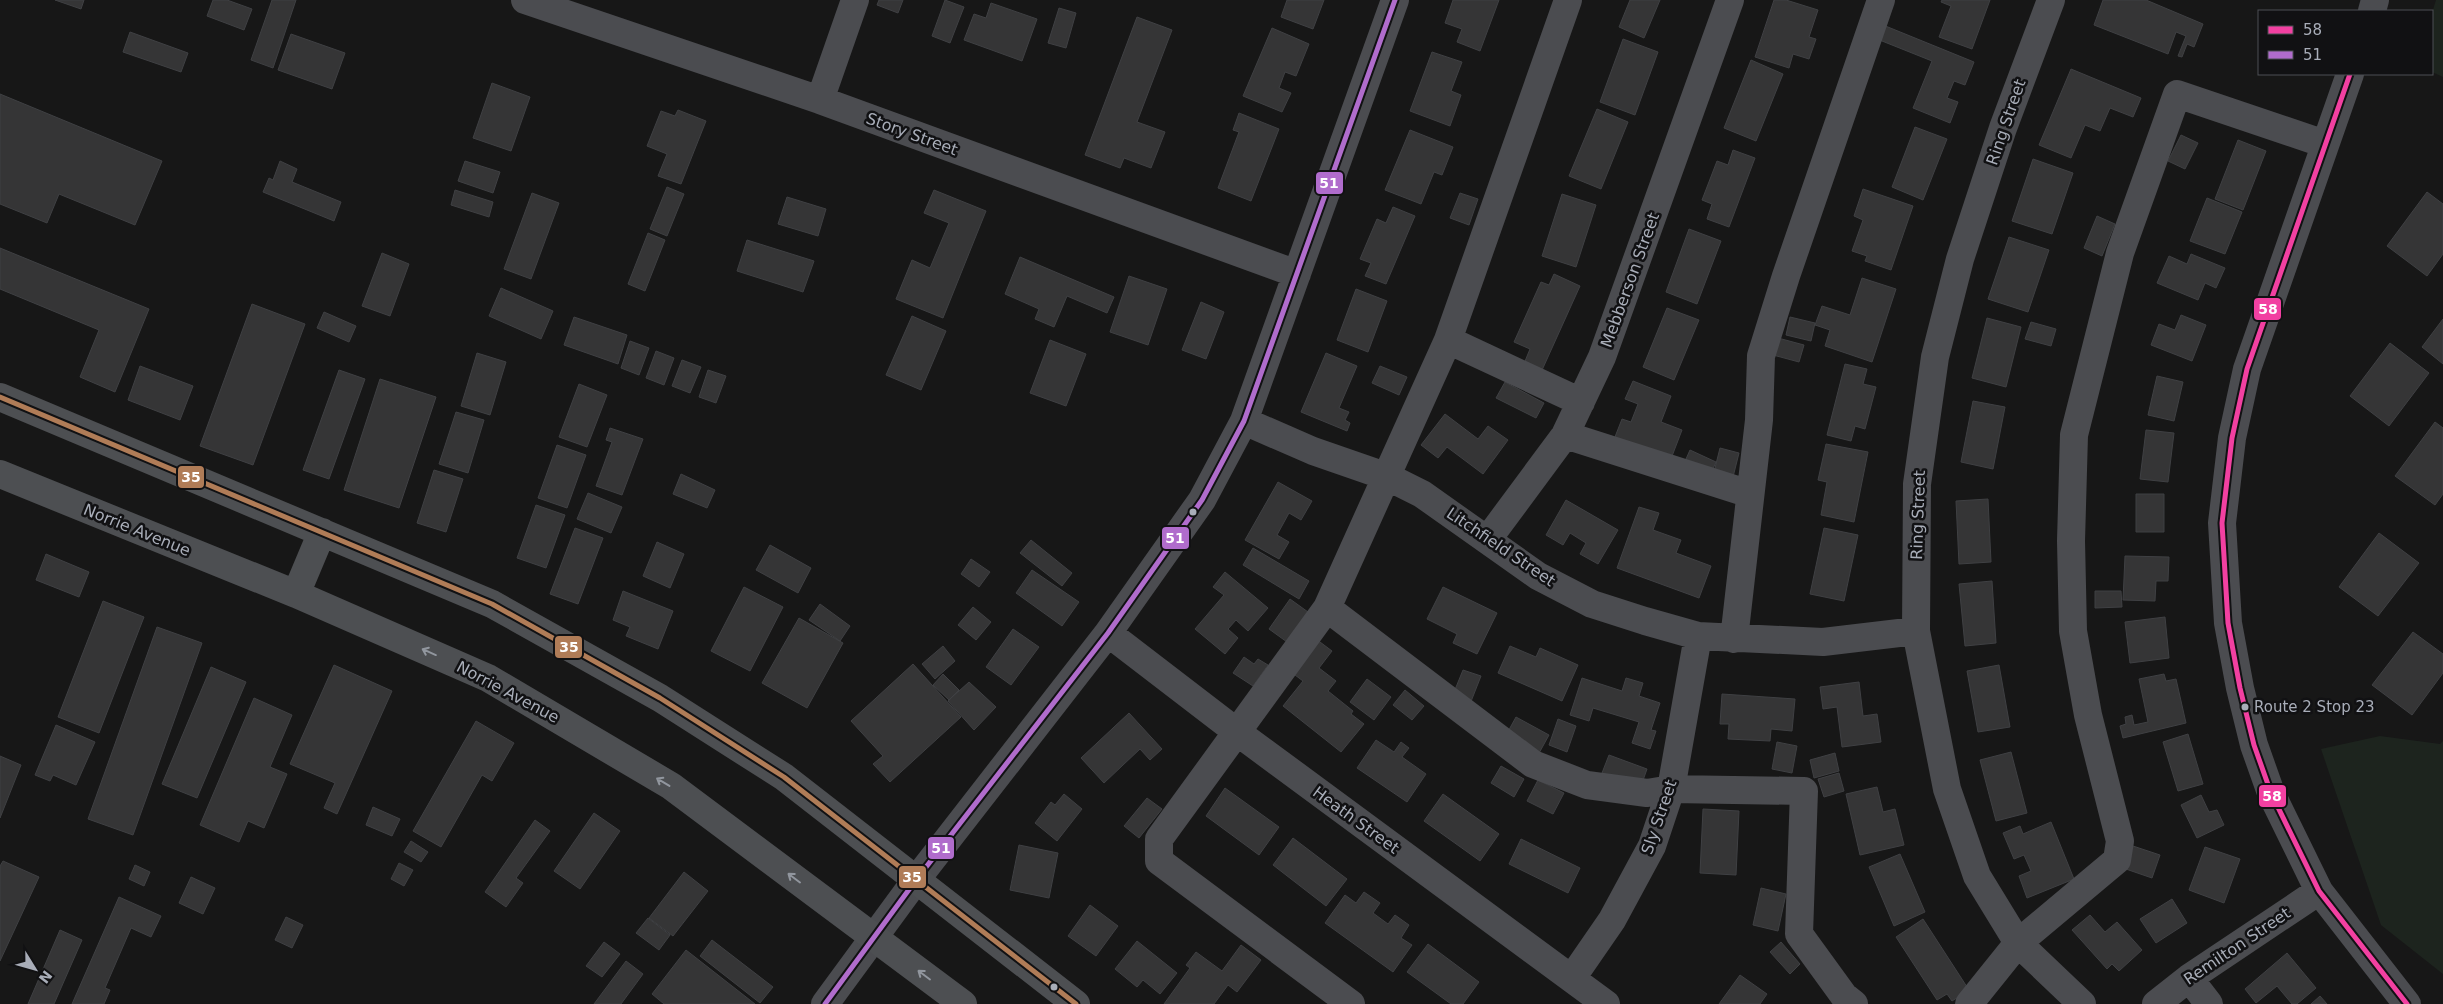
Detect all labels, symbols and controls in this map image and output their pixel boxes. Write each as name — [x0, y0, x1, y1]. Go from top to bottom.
legend — [2258, 10, 2433, 75]
text: 58 — [2303, 21, 2322, 39]
text: 51 — [2303, 46, 2322, 64]
street label: Ring Street — [1982, 77, 2030, 167]
street label: Story Street — [864, 109, 960, 159]
line badge: 51 — [1315, 171, 1344, 195]
text: 51 — [1319, 175, 1339, 191]
street label: Mebberson Street — [1597, 210, 1663, 350]
line badge: 58 — [2253, 297, 2282, 321]
text: 58 — [2258, 301, 2278, 317]
line badge: 35 — [177, 465, 205, 489]
text: 35 — [181, 469, 201, 485]
street label: Ring Street — [1907, 470, 1929, 560]
street label: Norrie Avenue — [81, 500, 193, 560]
street label: Litchfield Street — [1443, 504, 1559, 590]
unlabelled marker — [1188, 507, 1198, 517]
line badge: 51 — [1161, 526, 1190, 550]
text: 51 — [1165, 530, 1185, 546]
line badge: 35 — [554, 635, 583, 659]
text: 35 — [559, 639, 579, 655]
one-way arrow — [422, 647, 437, 657]
street label: Norrie Avenue — [453, 657, 563, 727]
place label: Route 2 Stop 23 — [2254, 698, 2375, 716]
marker: Route 2 Stop 23 — [2240, 702, 2250, 712]
one-way arrow — [656, 776, 670, 786]
street label: Sly Street — [1637, 777, 1681, 857]
street label: Heath Street — [1309, 782, 1403, 858]
line badge: 58 — [2258, 784, 2287, 808]
text: 58 — [2262, 788, 2282, 804]
line badge: 51 — [927, 836, 955, 860]
text: 51 — [931, 840, 951, 856]
line badge: 35 — [898, 865, 927, 889]
text: 35 — [902, 869, 922, 885]
one-way arrow — [787, 873, 801, 883]
street label: Remilton Street — [2180, 903, 2294, 989]
north arrow — [10, 944, 60, 994]
text: N — [35, 967, 55, 986]
one-way arrow — [917, 970, 931, 980]
unlabelled marker — [1049, 982, 1059, 992]

